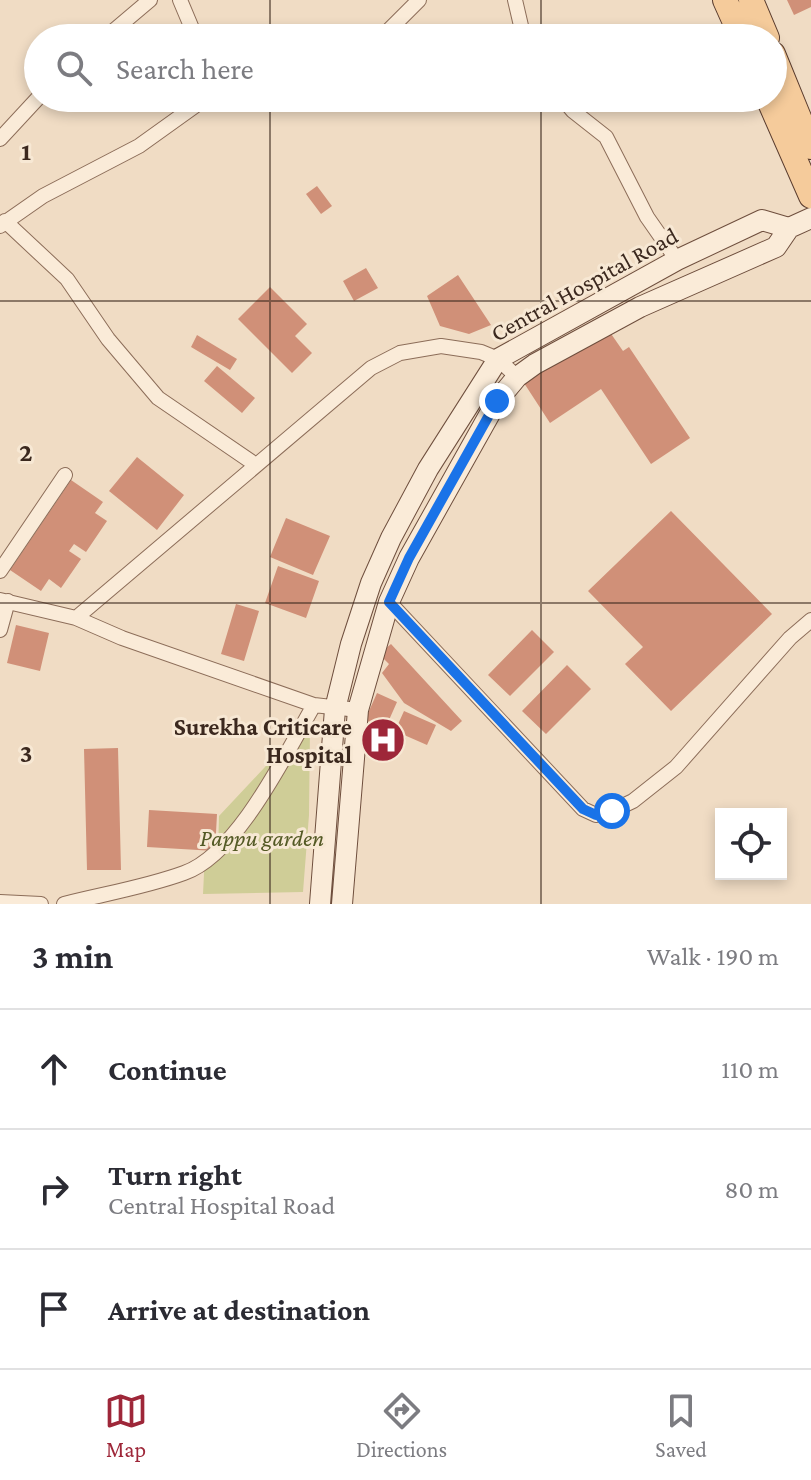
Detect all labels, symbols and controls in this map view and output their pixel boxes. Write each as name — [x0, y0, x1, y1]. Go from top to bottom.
search box — [24, 24, 787, 112]
icon: search — [52, 46, 96, 90]
text: Search here — [116, 52, 254, 85]
text: 1 — [21, 137, 31, 166]
street label: Central Hospital Road — [486, 221, 683, 347]
route end — [479, 383, 515, 419]
text: 2 — [19, 438, 33, 467]
place label: Surekha Criticare Hospital — [174, 713, 352, 768]
hospital icon: Surekha Criticare Hospital — [359, 716, 407, 764]
text: 3 — [20, 739, 32, 768]
route start — [594, 793, 630, 829]
map controls — [715, 808, 787, 880]
button: locate — [715, 808, 787, 880]
park label: Pappu garden — [200, 824, 324, 851]
text: 3 min — [32, 938, 113, 975]
text: Walk · 190 m — [647, 942, 779, 971]
icon: ahead — [32, 1047, 76, 1091]
text: Continue — [108, 1053, 227, 1086]
text: 110 m — [721, 1055, 779, 1084]
text: Turn right — [108, 1158, 242, 1191]
icon: right — [32, 1167, 76, 1211]
text: 80 m — [725, 1175, 779, 1204]
text: Central Hospital Road — [108, 1191, 335, 1220]
icon: arrive — [32, 1287, 76, 1331]
text: Arrive at destination — [108, 1293, 370, 1326]
tab: Map — [104, 1389, 148, 1462]
tab: Directions — [356, 1389, 447, 1462]
tab: Saved — [655, 1389, 707, 1462]

